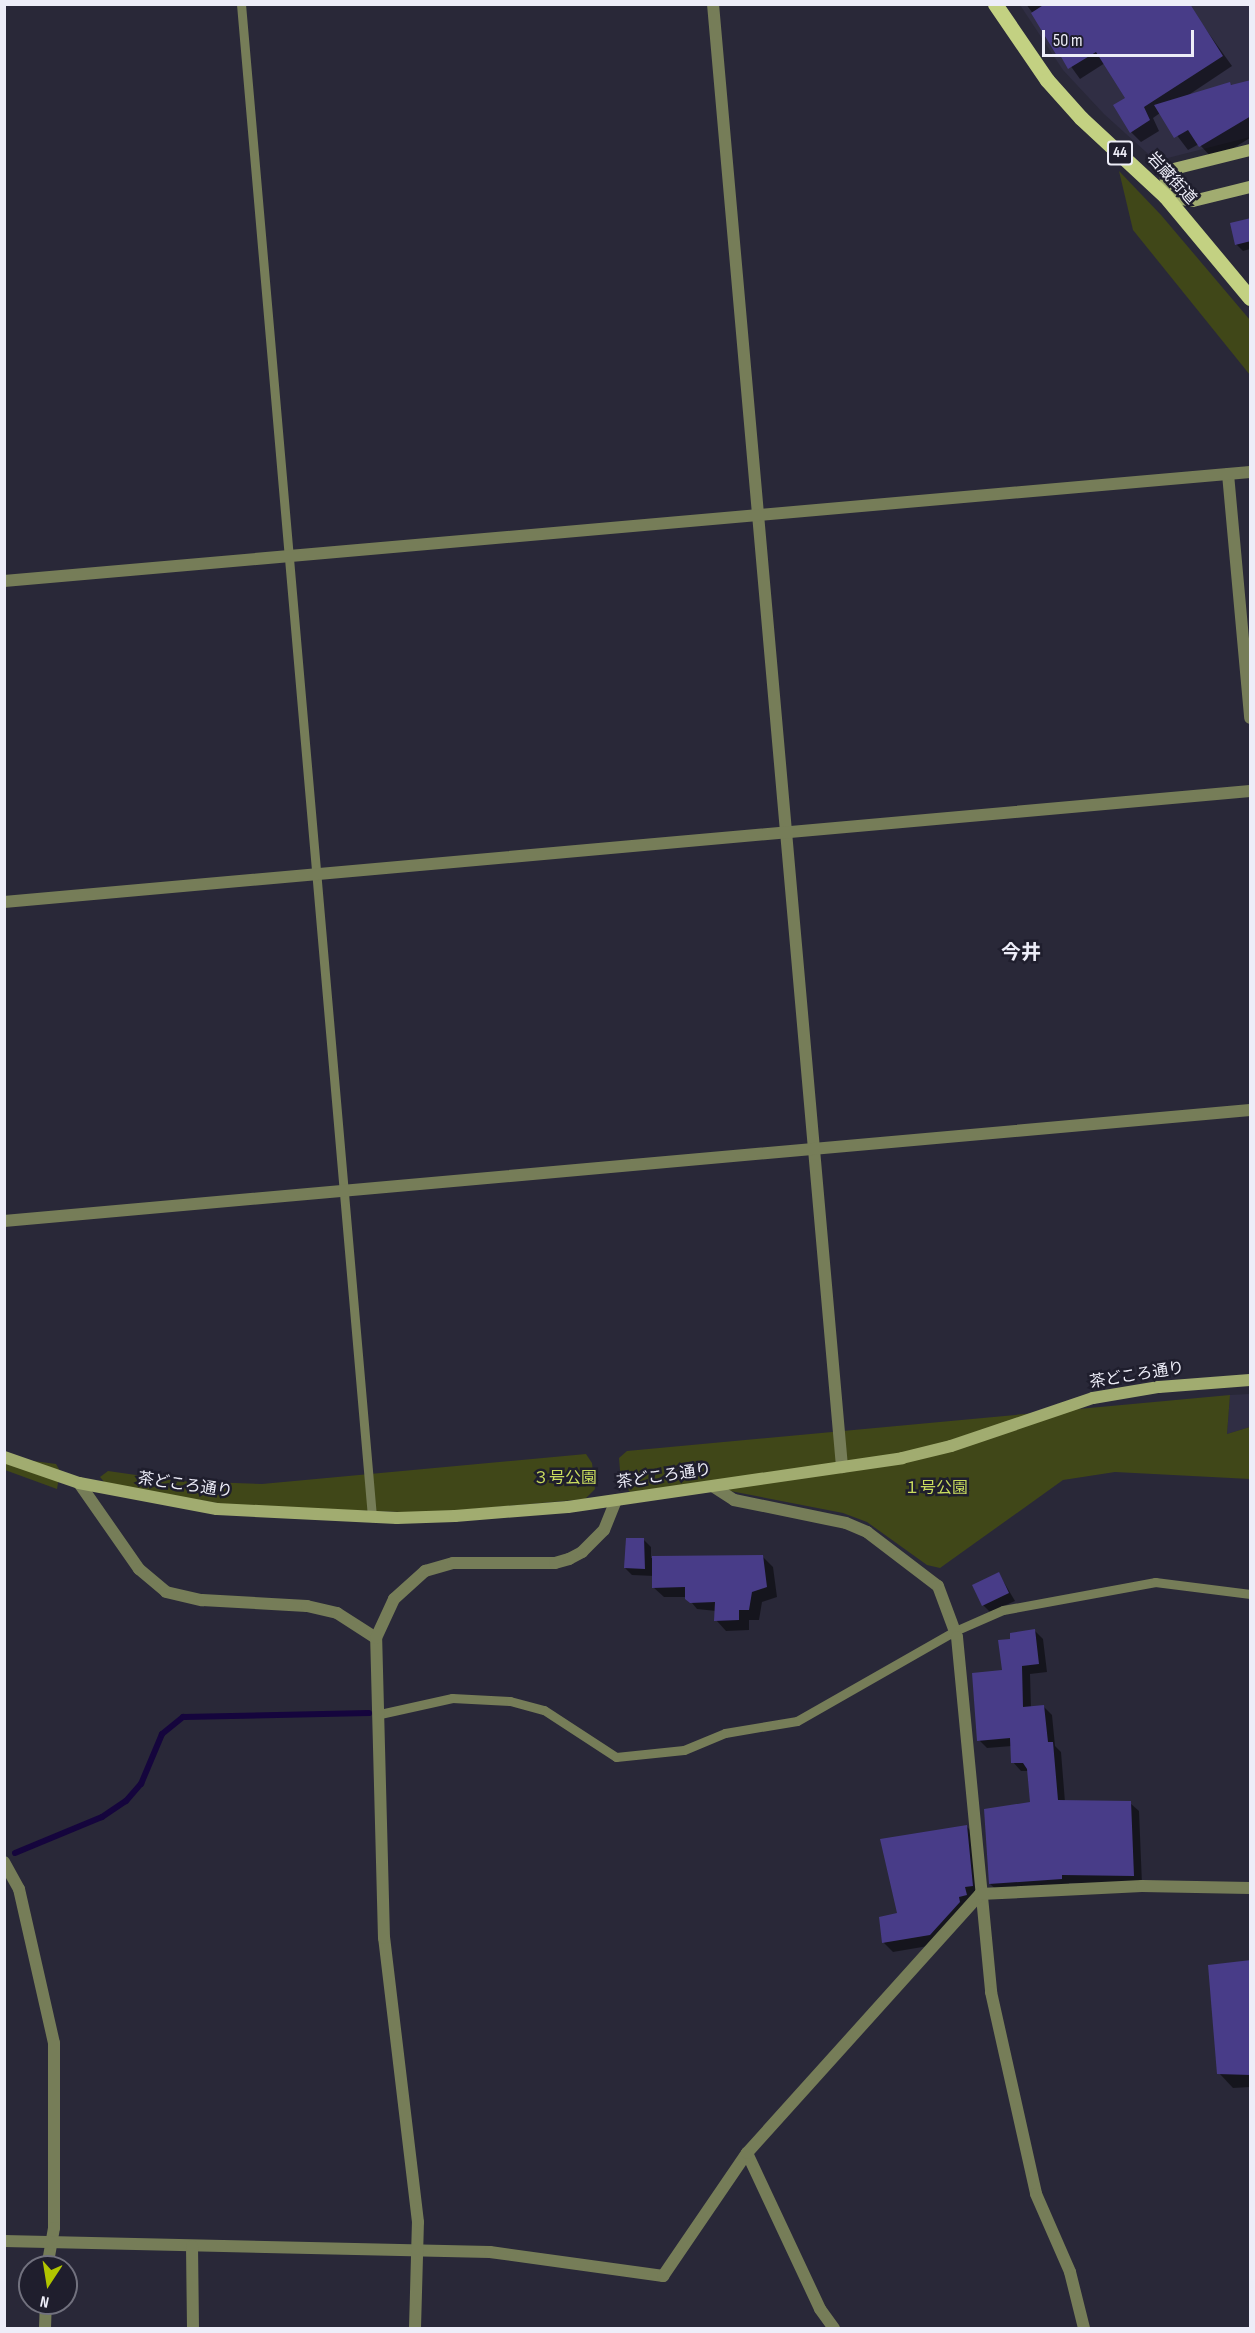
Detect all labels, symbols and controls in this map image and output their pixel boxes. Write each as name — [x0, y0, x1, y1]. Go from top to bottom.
scale bar — [1045, 18, 1196, 56]
text: 50 m — [1053, 30, 1083, 51]
road number: 44 — [1106, 141, 1134, 165]
street label: 岩蔵街道 — [1142, 149, 1200, 209]
district label: 今井 — [1001, 941, 1041, 965]
street label: 茶どころ通り — [1088, 1359, 1186, 1393]
street label: 茶どころ通り — [615, 1461, 713, 1493]
park label: ３号公園 — [533, 1469, 597, 1489]
street label: 茶どころ通り — [136, 1470, 234, 1502]
park label: １号公園 — [904, 1479, 968, 1499]
north arrow — [18, 2255, 78, 2315]
text: N — [38, 2291, 51, 2311]

